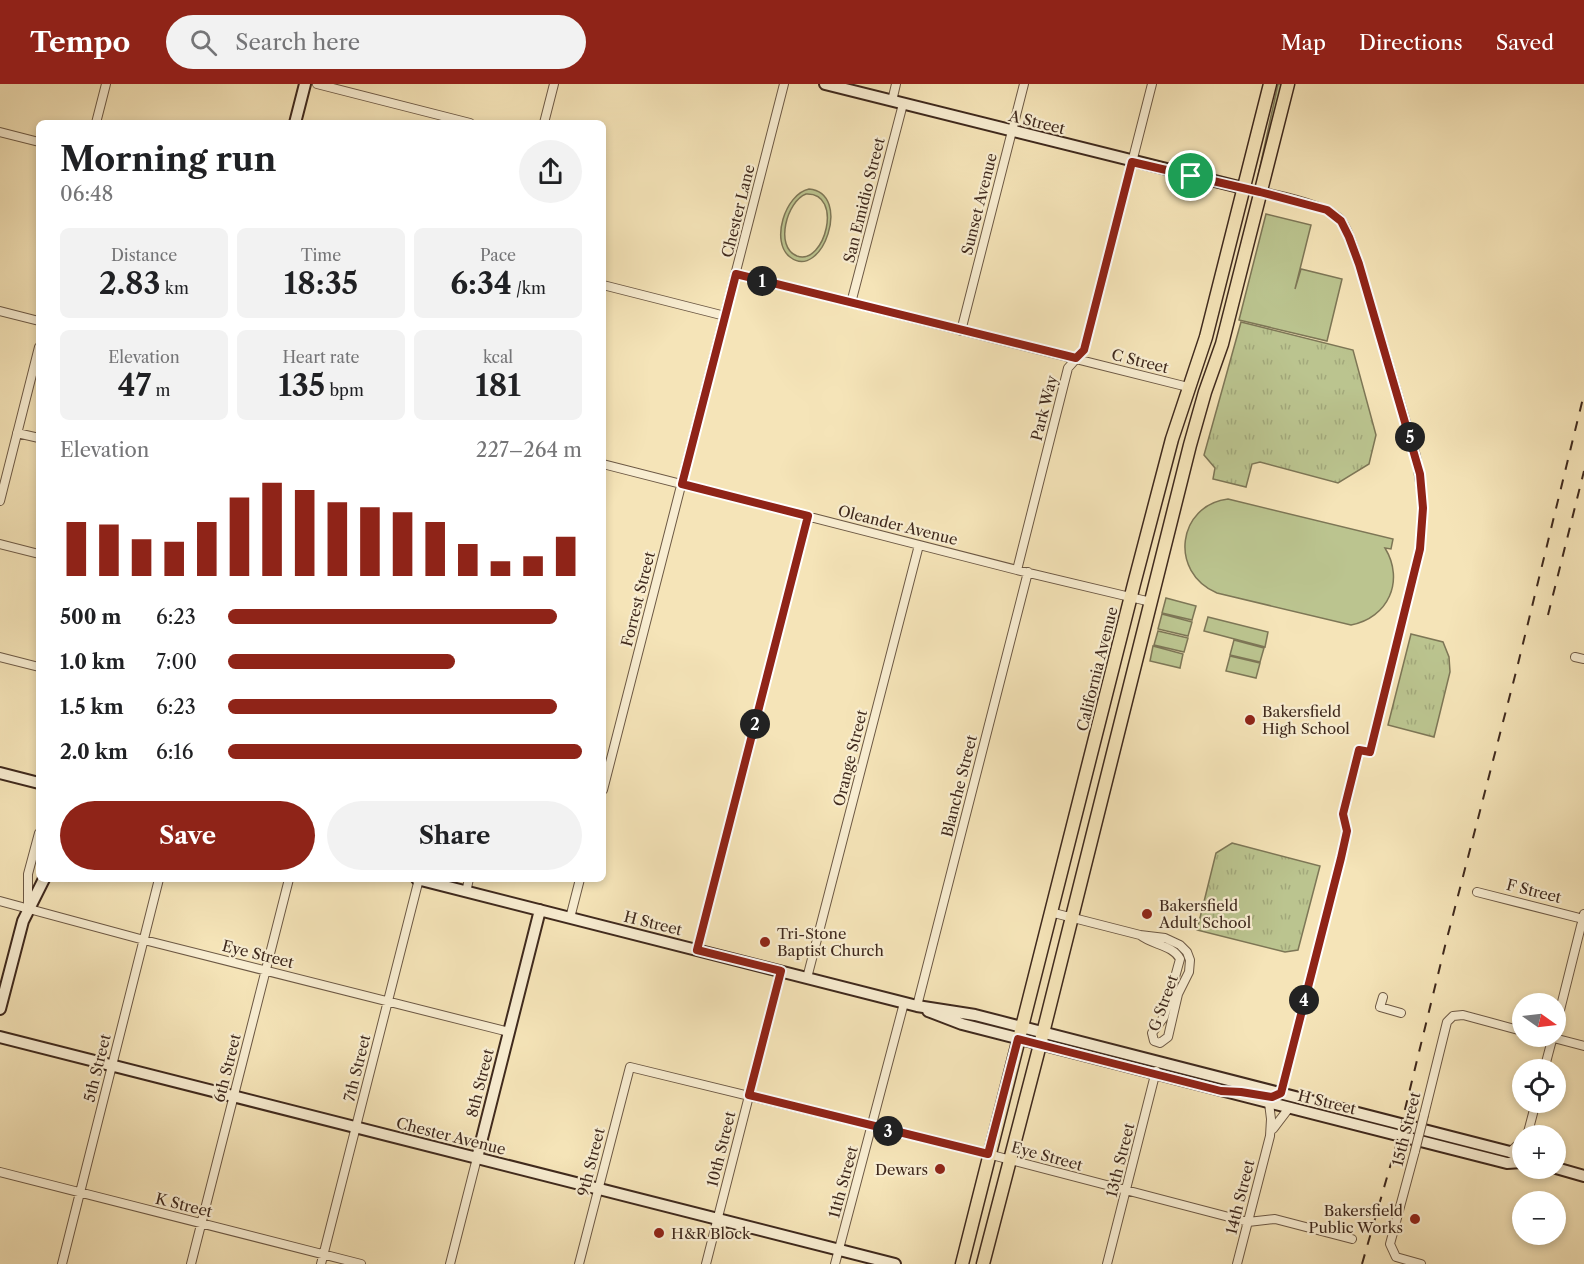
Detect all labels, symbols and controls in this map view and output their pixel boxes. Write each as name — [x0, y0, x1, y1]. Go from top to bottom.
search box — [166, 15, 586, 69]
text: Tempo — [30, 25, 130, 59]
icon: search — [187, 26, 220, 59]
text: Search here — [235, 29, 360, 56]
text: Map — [1281, 30, 1326, 55]
text: Directions — [1359, 30, 1463, 55]
text: Saved — [1496, 30, 1554, 55]
street label: A Street — [1006, 106, 1068, 138]
street label: San Emidio Street — [839, 135, 889, 265]
text: Morning run — [60, 139, 276, 180]
button: share — [519, 140, 582, 203]
pin — [1165, 150, 1216, 201]
street label: Sunset Avenue — [957, 151, 1001, 257]
icon: arrive — [1174, 159, 1207, 192]
street label: Chester Lane — [717, 163, 759, 259]
text: 06:48 — [60, 182, 113, 206]
text: Distance — [111, 245, 177, 265]
text: Time — [301, 245, 341, 265]
text: Pace — [480, 245, 516, 265]
text: 2.83 — [99, 265, 161, 302]
text: 18:35 — [284, 265, 358, 302]
text: 6:34 — [450, 265, 512, 302]
pin: 1 — [747, 266, 777, 296]
text: 1 — [758, 271, 766, 291]
text: km — [161, 278, 189, 298]
text: /km — [512, 278, 546, 298]
street label: C Street — [1110, 345, 1171, 377]
text: Elevation — [108, 347, 180, 367]
text: Heart rate — [282, 347, 360, 367]
text: kcal — [483, 347, 513, 367]
text: 47 — [118, 367, 151, 404]
text: 135 — [278, 367, 325, 404]
text: 181 — [475, 367, 521, 404]
street label: Park Way — [1027, 373, 1061, 443]
text: m — [151, 380, 170, 400]
text: bpm — [325, 380, 364, 400]
pin: 5 — [1395, 422, 1425, 452]
text: 5 — [1406, 427, 1414, 447]
text: Elevation — [60, 438, 149, 462]
text: 227–264 m — [476, 438, 582, 462]
street label: Oleander Avenue — [836, 501, 960, 549]
street label: Forrest Street — [617, 549, 659, 649]
text: 500 m — [60, 605, 121, 629]
text: 6:23 — [156, 605, 196, 629]
street label: California Avenue — [1072, 605, 1122, 733]
text: 1.0 km — [60, 650, 125, 674]
text: 7:00 — [156, 650, 197, 674]
text: 1.5 km — [60, 695, 124, 719]
text: 6:23 — [156, 695, 196, 719]
place label: Bakersfield High School — [1262, 702, 1350, 738]
street label: Orange Street — [829, 707, 871, 808]
pin: 2 — [740, 709, 770, 739]
marker: Bakersfield High School — [1243, 713, 1257, 727]
text: 2 — [750, 714, 760, 734]
street label: Blanche Street — [937, 732, 981, 839]
text: 2.0 km — [60, 740, 128, 764]
text: 6:16 — [156, 740, 193, 764]
button: Save — [60, 801, 315, 870]
button: Share — [327, 801, 582, 870]
street label: F Street — [1505, 875, 1564, 907]
place label: Bakersfield Adult School — [1158, 896, 1252, 932]
street label: H Street — [622, 907, 685, 940]
marker: Bakersfield Adult School — [1140, 907, 1154, 921]
place label: Tri-Stone Baptist Church — [777, 924, 884, 960]
marker: Tri-Stone Baptist Church — [758, 935, 772, 949]
street label: Eye Street — [220, 936, 296, 972]
street label: G Street — [1144, 972, 1182, 1034]
pin: 4 — [1289, 985, 1319, 1015]
text: 4 — [1299, 990, 1309, 1010]
north arrow — [1512, 993, 1566, 1047]
map controls — [1512, 993, 1566, 1245]
street label: 5th Street — [79, 1031, 115, 1104]
street label: 6th Street — [209, 1031, 245, 1104]
street label: 7th Street — [339, 1032, 375, 1104]
street label: 8th Street — [462, 1046, 498, 1119]
button: locate — [1512, 1059, 1566, 1113]
street label: H Street — [1296, 1086, 1359, 1119]
street label: 15th Street — [1388, 1089, 1425, 1168]
street label: 10th Street — [702, 1109, 740, 1189]
street label: Chester Avenue — [394, 1113, 508, 1159]
pin: 3 — [873, 1116, 903, 1146]
street label: 13th Street — [1102, 1120, 1139, 1199]
text: 3 — [883, 1121, 893, 1141]
street label: 9th Street — [573, 1125, 609, 1198]
button: + — [1512, 1125, 1566, 1179]
street label: Eye Street — [1009, 1137, 1085, 1175]
street label: 11th Street — [824, 1143, 862, 1220]
street label: 14th Street — [1222, 1157, 1259, 1236]
place label: Dewars — [875, 1160, 928, 1179]
marker: Dewars — [933, 1162, 947, 1176]
street label: K Street — [154, 1189, 215, 1221]
button: − — [1512, 1191, 1566, 1245]
place label: Bakersfield Public Works — [1309, 1201, 1403, 1237]
marker: Bakersfield Public Works — [1408, 1212, 1422, 1226]
place label: H&R Block — [671, 1224, 752, 1243]
marker: H&R Block — [652, 1226, 666, 1240]

